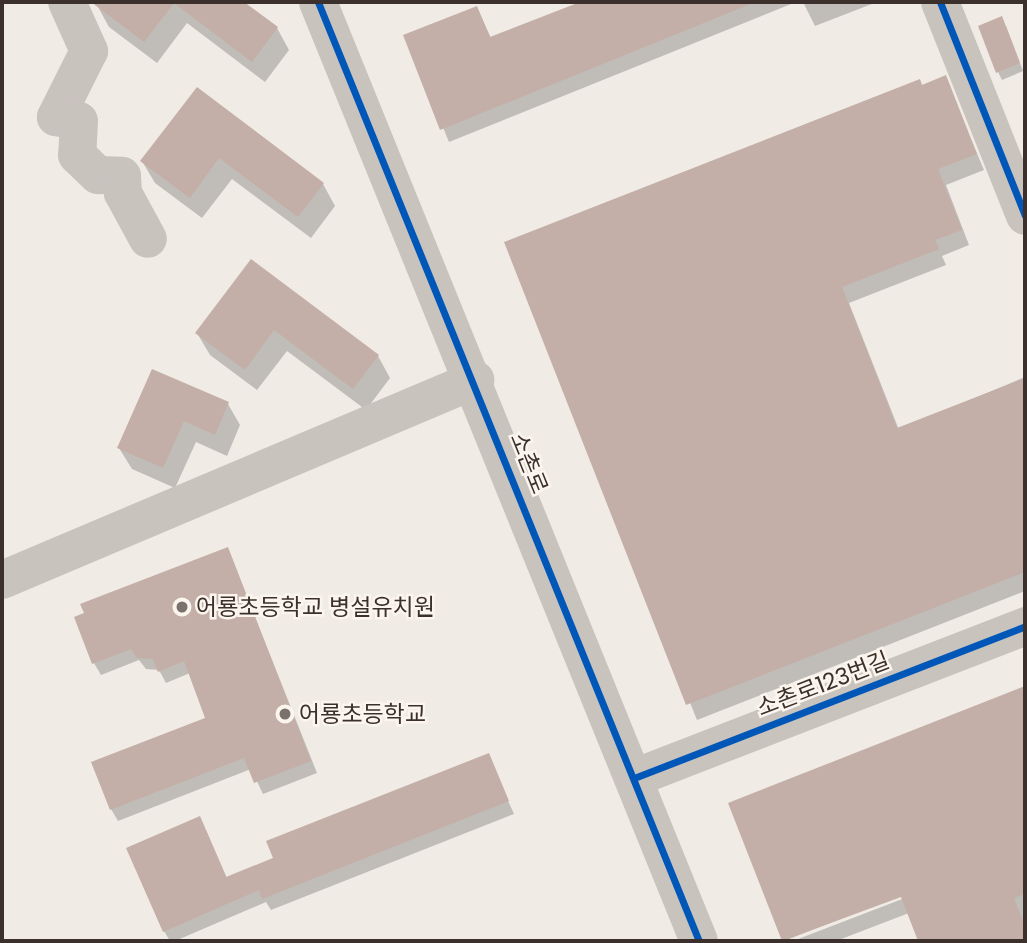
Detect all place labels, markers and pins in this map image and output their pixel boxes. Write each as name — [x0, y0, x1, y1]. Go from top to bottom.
place label: 어룡초등학교 병설유치원 — [196, 593, 435, 621]
marker: 어룡초등학교 병설유치원 — [174, 599, 190, 615]
place label: 어룡초등학교 — [299, 700, 426, 728]
marker: 어룡초등학교 — [277, 706, 293, 722]

